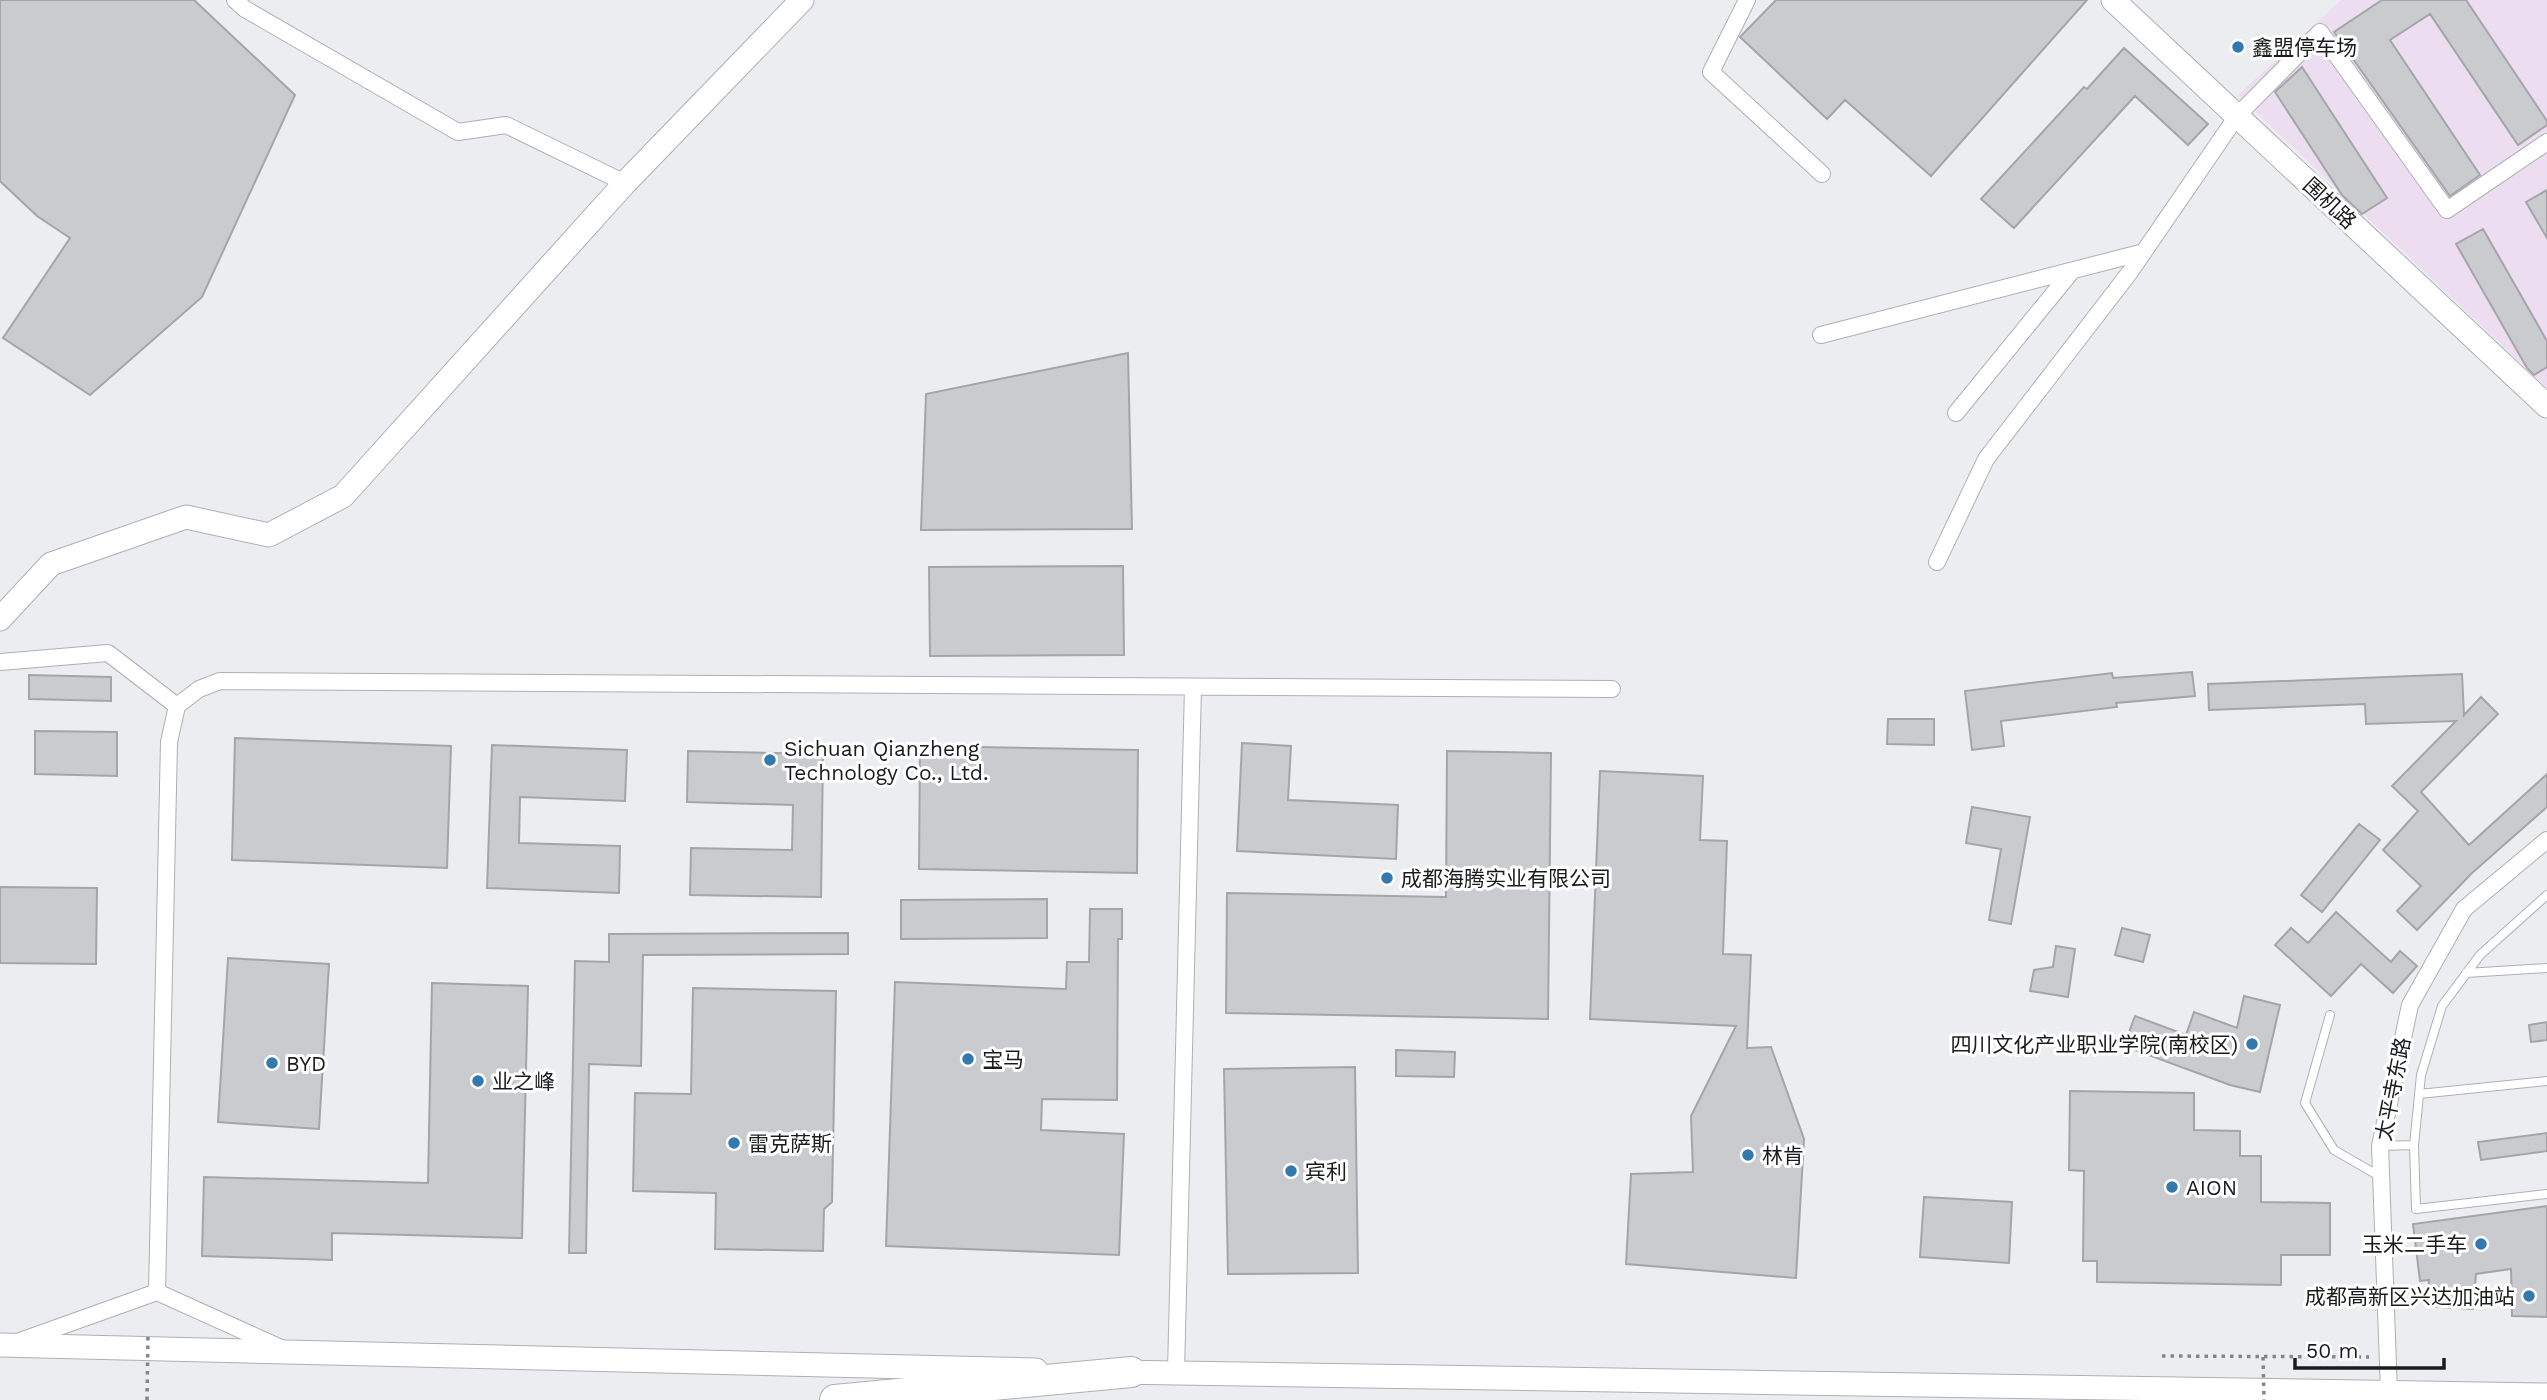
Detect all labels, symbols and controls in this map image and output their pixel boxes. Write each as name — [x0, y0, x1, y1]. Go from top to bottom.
place label: 鑫盟停车场 — [2252, 35, 2357, 60]
marker: 鑫盟停车场 — [2230, 39, 2246, 55]
street label: 围机路 — [2298, 172, 2362, 234]
place label: Sichuan Qianzheng Technology Co., Ltd. — [784, 736, 989, 785]
marker: Sichuan Qianzheng Technology Co., Ltd. — [762, 752, 778, 768]
place label: 成都海腾实业有限公司 — [1401, 866, 1611, 891]
marker: 成都海腾实业有限公司 — [1379, 870, 1395, 886]
place label: 四川文化产业职业学院(南校区) — [1950, 1032, 2238, 1057]
street label: 太平寺东路 — [2371, 1035, 2415, 1143]
marker: 四川文化产业职业学院(南校区) — [2244, 1036, 2260, 1052]
place label: 宝马 — [982, 1047, 1024, 1072]
place label: BYD — [286, 1051, 326, 1076]
marker: 宝马 — [960, 1051, 976, 1067]
marker: BYD — [264, 1055, 280, 1071]
place label: 业之峰 — [492, 1069, 555, 1094]
marker: 业之峰 — [470, 1073, 486, 1089]
place label: 雷克萨斯 — [748, 1131, 832, 1156]
marker: 雷克萨斯 — [726, 1135, 742, 1151]
place label: 林肯 — [1762, 1143, 1804, 1168]
marker: 林肯 — [1740, 1147, 1756, 1163]
place label: 宾利 — [1305, 1159, 1347, 1184]
marker: 宾利 — [1283, 1163, 1299, 1179]
place label: AION — [2186, 1175, 2237, 1200]
marker: AION — [2164, 1179, 2180, 1195]
place label: 玉米二手车 — [2362, 1232, 2467, 1257]
marker: 玉米二手车 — [2473, 1236, 2489, 1252]
place label: 成都高新区兴达加油站 — [2305, 1284, 2515, 1309]
marker: 成都高新区兴达加油站 — [2521, 1288, 2537, 1304]
scale bar — [2295, 1326, 2444, 1370]
text: 50 m — [2306, 1338, 2358, 1363]

